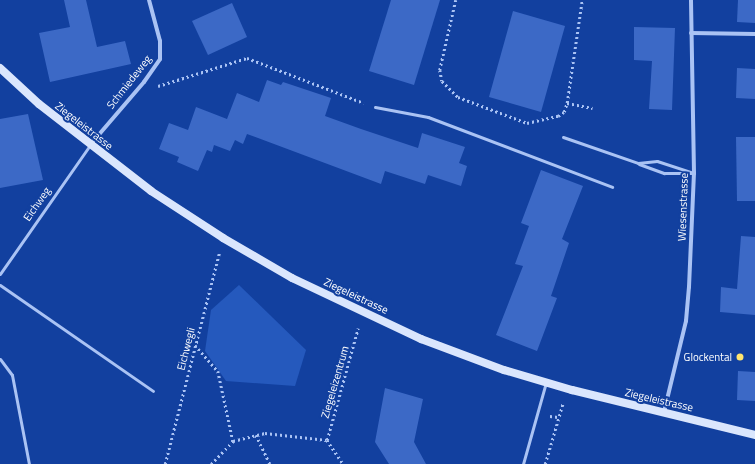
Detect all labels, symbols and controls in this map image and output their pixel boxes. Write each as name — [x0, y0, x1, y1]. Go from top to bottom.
street label: Schmiedeweg — [104, 52, 154, 112]
street label: Ziegeleistrasse — [52, 99, 116, 153]
street label: Wiesenstrasse — [675, 173, 691, 241]
street label: Eichweg — [21, 184, 53, 224]
street label: Ziegeleistrasse — [322, 275, 390, 317]
street label: Eichwegli — [174, 326, 198, 372]
street label: Ziegeleizentrum — [318, 344, 352, 420]
place label: Glockental — [684, 350, 732, 364]
marker: Glockental — [735, 352, 745, 362]
street label: Ziegeleistrasse — [624, 386, 694, 414]

